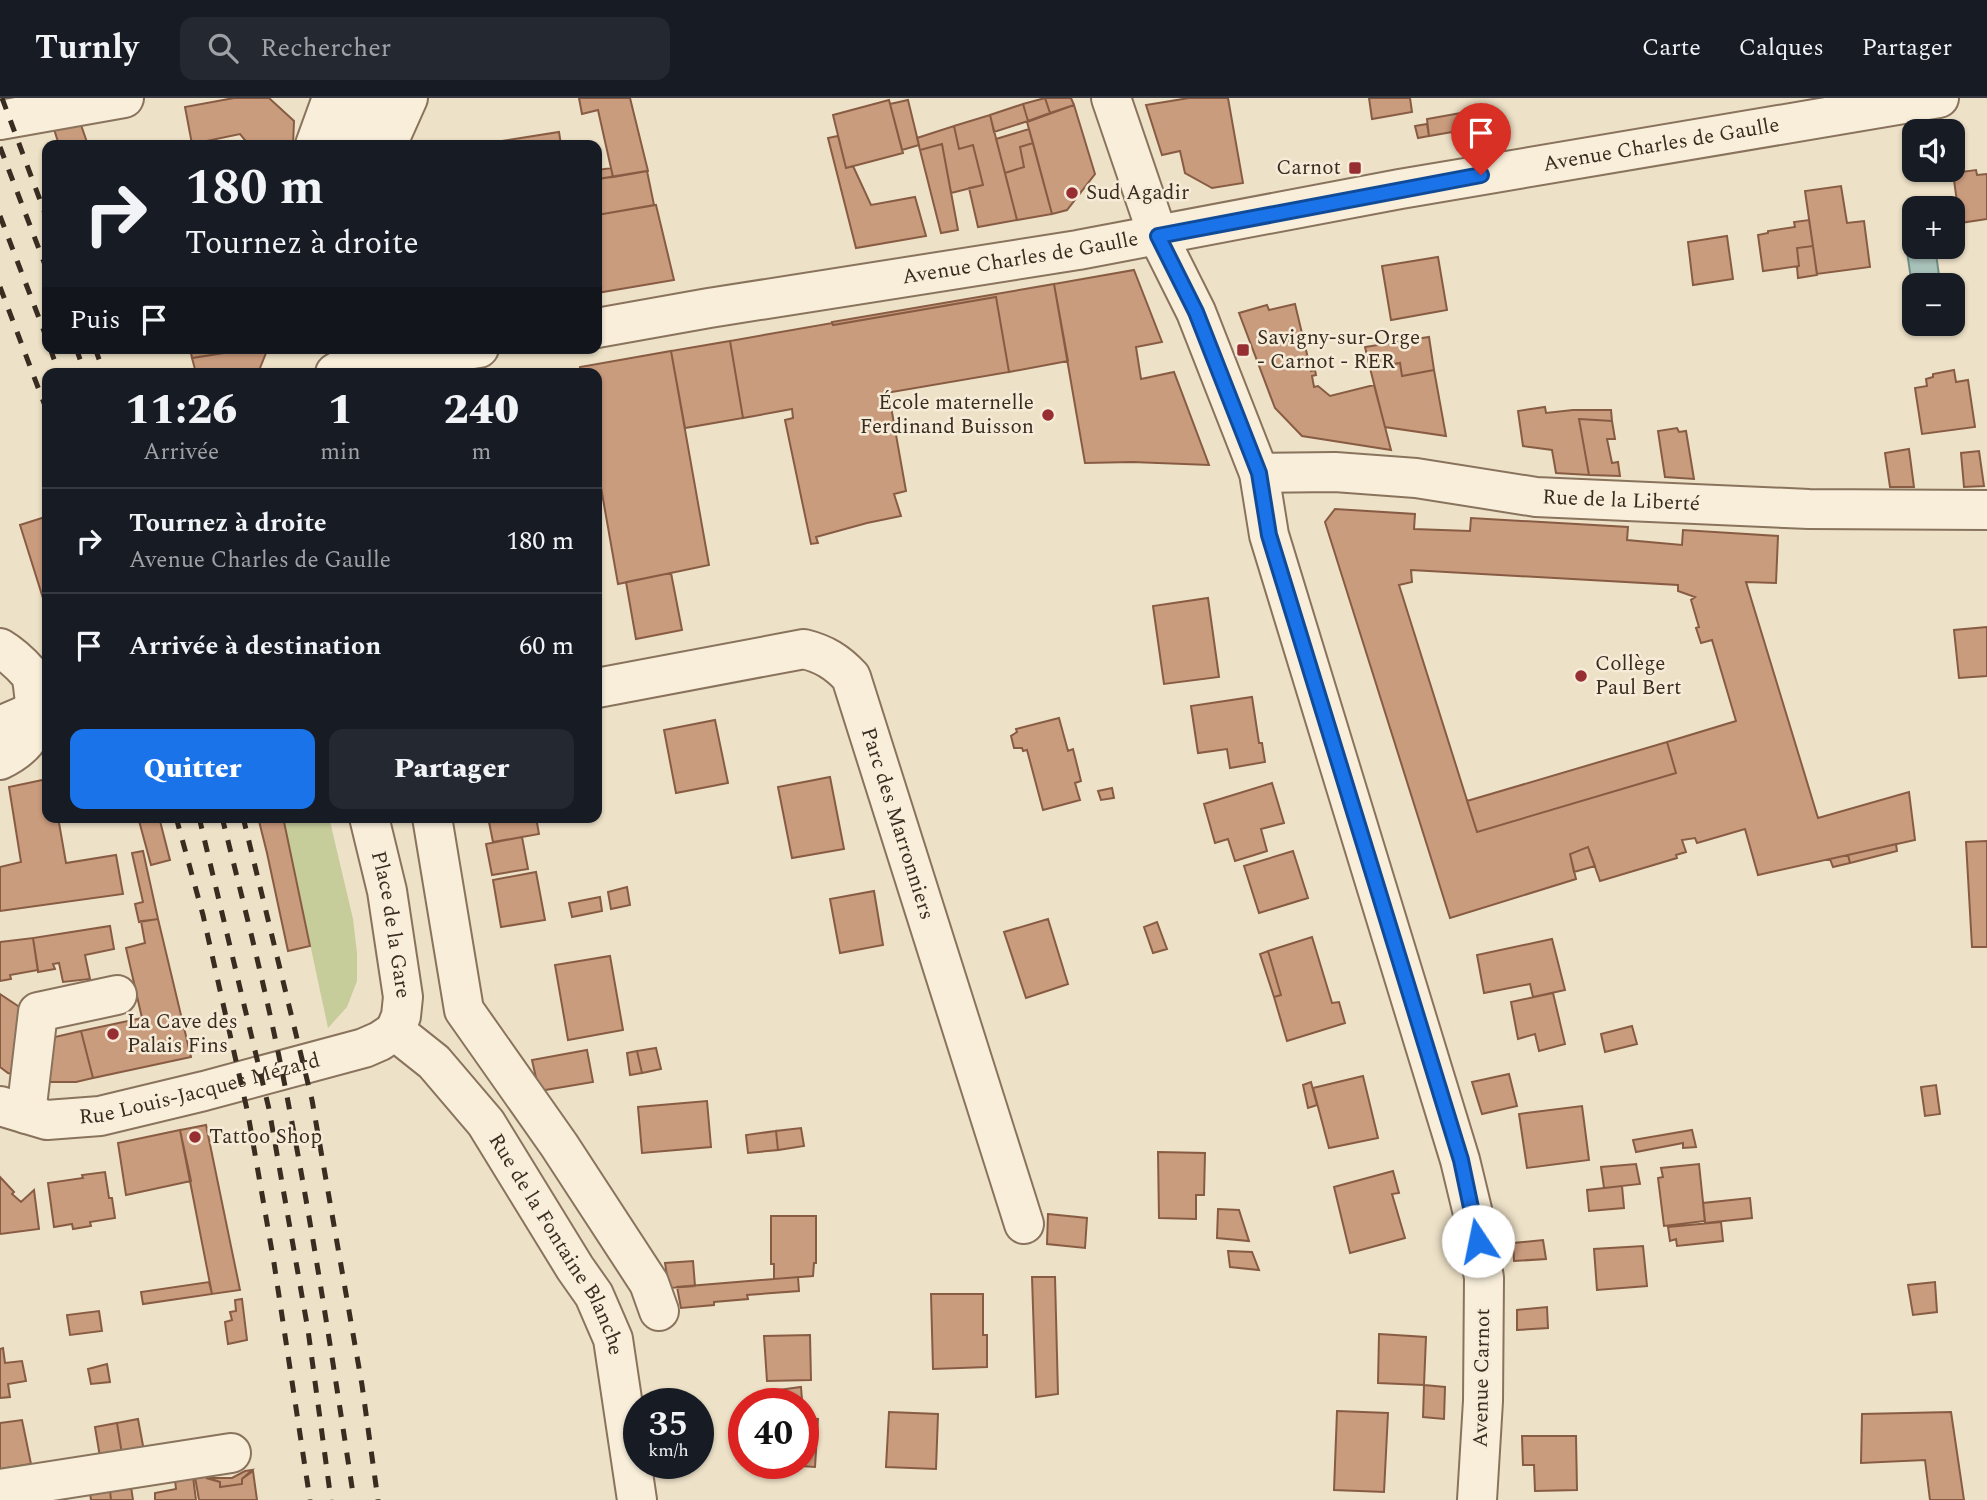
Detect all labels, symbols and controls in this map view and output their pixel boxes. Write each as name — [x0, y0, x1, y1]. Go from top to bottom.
search box — [180, 17, 670, 80]
text: Turnly — [35, 23, 138, 73]
text: Rechercher — [260, 28, 391, 68]
icon: search — [204, 29, 242, 67]
text: Carte — [1642, 30, 1701, 66]
text: Calques — [1739, 30, 1824, 66]
text: Partager — [1862, 30, 1952, 66]
pin — [1451, 103, 1511, 175]
street label: Avenue Charles de Gaulle — [1541, 109, 1782, 181]
icon: arrive — [1462, 114, 1500, 152]
map controls — [1902, 119, 1965, 336]
button: sound — [1902, 119, 1965, 182]
text: 180 m — [185, 151, 324, 226]
place label: Carnot — [1276, 152, 1341, 184]
marker: Carnot — [1347, 160, 1363, 176]
icon: right — [70, 168, 161, 259]
place label: Sud Agadir — [1086, 177, 1189, 209]
marker: Sud Agadir — [1064, 185, 1080, 201]
button: + — [1902, 196, 1965, 259]
text: Tournez à droite — [185, 219, 419, 268]
street label: Avenue Charles de Gaulle — [900, 223, 1141, 293]
button: − — [1902, 273, 1965, 336]
text: Puis — [70, 300, 121, 340]
icon: arrive — [135, 301, 173, 339]
place label: Savigny-sur-Orge - Carnot - RER — [1257, 322, 1420, 378]
marker: Savigny-sur-Orge - Carnot - RER — [1235, 342, 1251, 358]
text: 11:26 — [125, 379, 237, 442]
text: 1 — [328, 379, 353, 442]
text: 240 — [443, 379, 519, 442]
place label: École maternelle Ferdinand Buisson — [860, 387, 1034, 443]
marker: École maternelle Ferdinand Buisson — [1040, 407, 1056, 423]
text: Arrivée — [143, 435, 219, 470]
text: min — [320, 435, 361, 470]
text: m — [471, 435, 491, 470]
street label: Rue de la Liberté — [1542, 481, 1701, 520]
text: Tournez à droite — [129, 503, 327, 543]
text: 180 m — [506, 521, 574, 561]
icon: right — [70, 522, 108, 560]
text: Avenue Charles de Gaulle — [129, 543, 391, 578]
text: Arrivée à destination — [129, 626, 381, 666]
text: 60 m — [519, 626, 574, 666]
icon: arrive — [70, 627, 108, 665]
place label: Collège Paul Bert — [1595, 648, 1681, 704]
marker: Collège Paul Bert — [1573, 668, 1589, 684]
street label: Parc des Marronniers — [852, 723, 943, 924]
button: Quitter — [70, 729, 315, 809]
button: Partager — [329, 729, 574, 809]
street label: Place de la Gare — [362, 848, 419, 1001]
place label: La Cave des Palais Fins — [127, 1006, 238, 1062]
marker: La Cave des Palais Fins — [105, 1026, 121, 1042]
street label: Rue Louis-Jacques Mézard — [78, 1044, 324, 1134]
place label: Tattoo Shop — [209, 1121, 322, 1153]
street label: Rue de la Fontaine Blanche — [480, 1127, 631, 1357]
marker: Tattoo Shop — [187, 1129, 203, 1145]
position arrow — [1441, 1204, 1515, 1278]
street label: Avenue Carnot — [1465, 1308, 1499, 1448]
speed limit sign: 40 — [728, 1388, 819, 1479]
text: 35 — [649, 1398, 688, 1451]
text: km/h — [648, 1437, 689, 1464]

